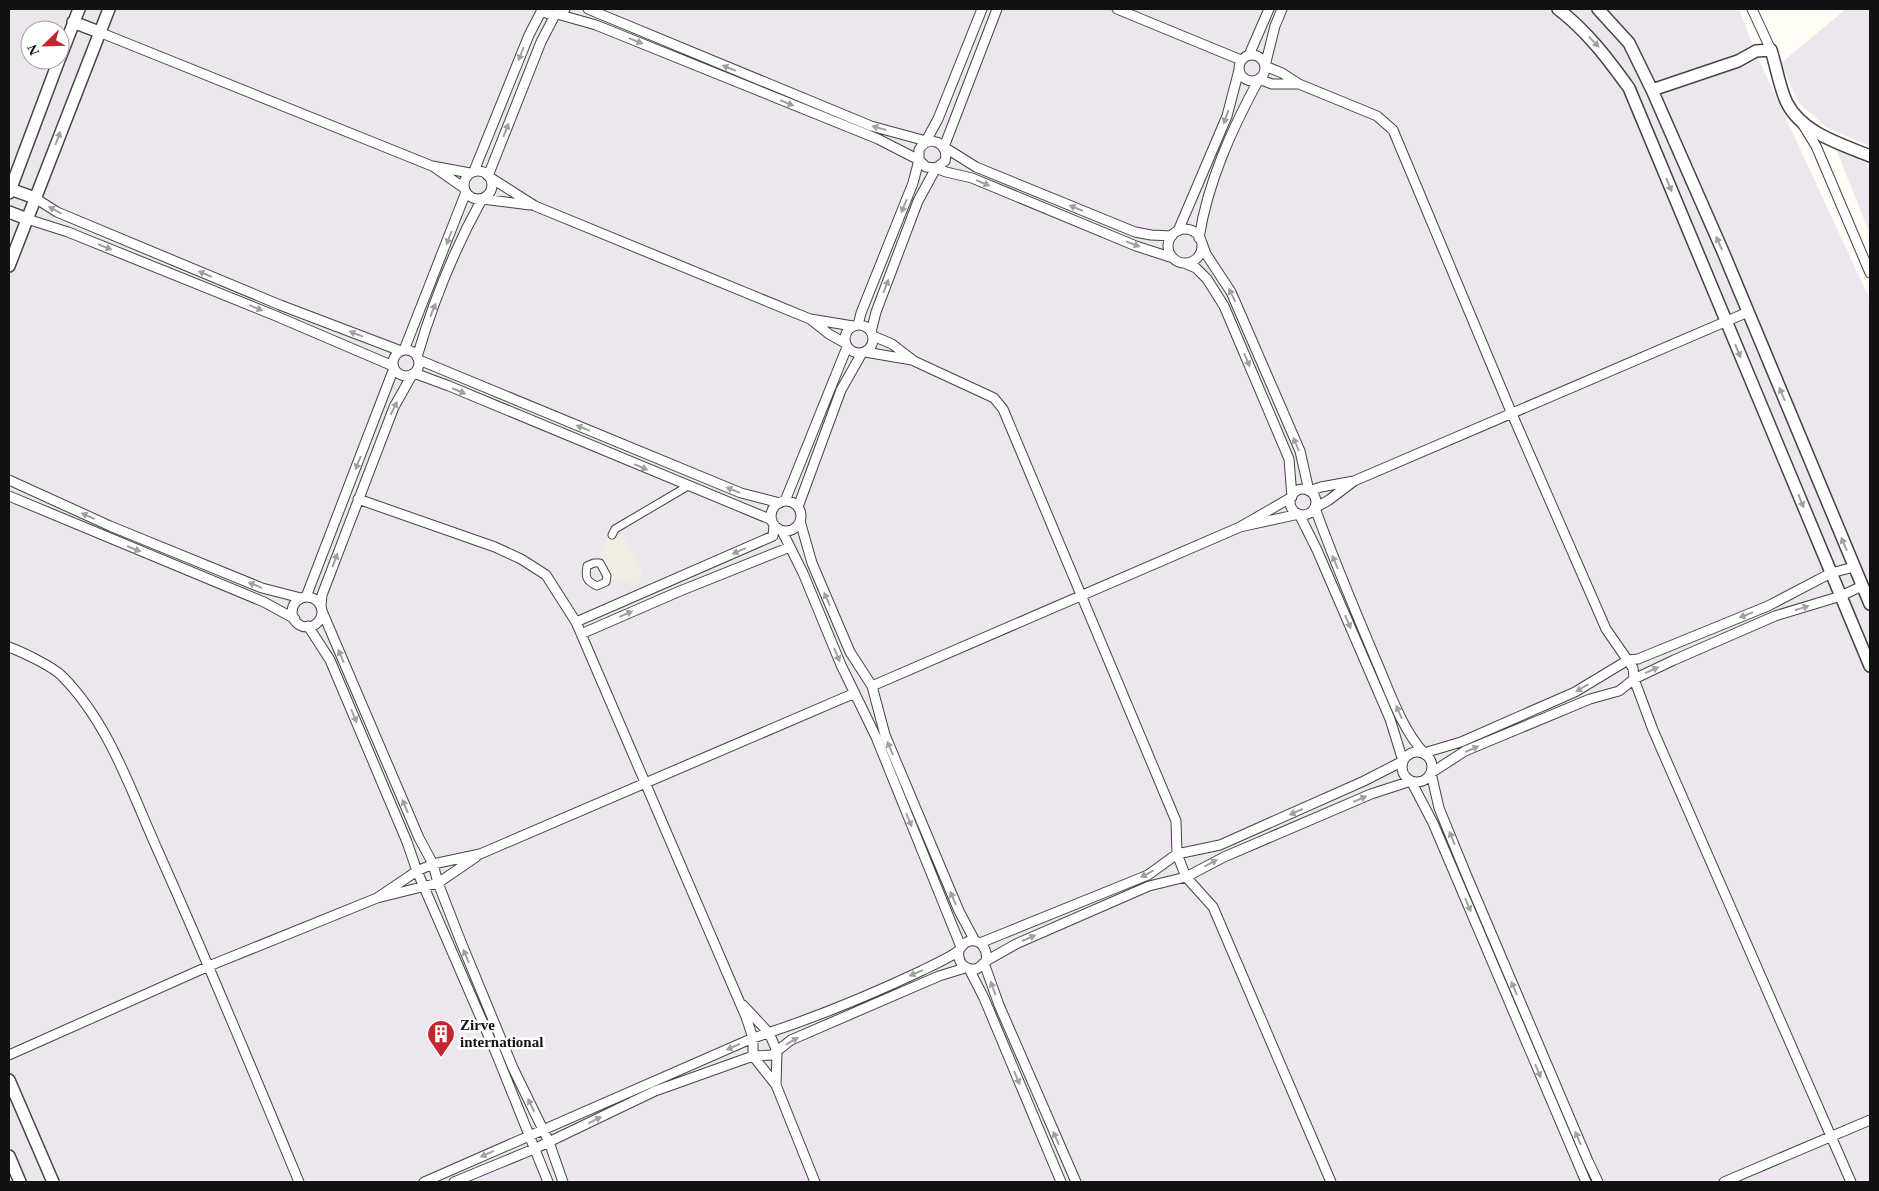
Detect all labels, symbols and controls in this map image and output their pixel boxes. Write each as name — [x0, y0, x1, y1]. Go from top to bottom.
north arrow — [20, 20, 70, 70]
one-way arrow — [1587, 36, 1599, 48]
one-way arrow — [629, 38, 644, 46]
text: N — [25, 42, 42, 57]
one-way arrow — [517, 47, 525, 61]
one-way arrow — [722, 63, 736, 71]
one-way arrow — [780, 99, 794, 107]
one-way arrow — [1222, 110, 1230, 125]
one-way arrow — [502, 123, 510, 137]
one-way arrow — [872, 124, 887, 132]
one-way arrow — [55, 131, 62, 146]
one-way arrow — [1665, 178, 1673, 193]
one-way arrow — [975, 179, 990, 187]
one-way arrow — [900, 199, 908, 214]
one-way arrow — [1068, 204, 1083, 212]
one-way arrow — [48, 206, 63, 214]
one-way arrow — [444, 231, 452, 245]
one-way arrow — [1715, 236, 1723, 251]
one-way arrow — [1126, 240, 1141, 248]
one-way arrow — [98, 244, 113, 251]
one-way arrow — [198, 269, 212, 277]
one-way arrow — [883, 278, 890, 293]
one-way arrow — [1228, 288, 1236, 303]
one-way arrow — [429, 303, 437, 317]
one-way arrow — [249, 304, 263, 312]
one-way arrow — [348, 330, 363, 338]
one-way arrow — [1735, 344, 1743, 358]
one-way arrow — [1243, 353, 1251, 368]
one-way arrow — [1777, 386, 1785, 401]
one-way arrow — [452, 387, 466, 395]
one-way arrow — [390, 401, 398, 415]
one-way arrow — [575, 424, 590, 432]
one-way arrow — [1292, 437, 1300, 451]
one-way arrow — [354, 456, 362, 470]
one-way arrow — [634, 464, 648, 472]
one-way arrow — [726, 485, 740, 493]
one-way arrow — [1798, 494, 1806, 508]
one-way arrow — [81, 512, 95, 520]
one-way arrow — [1840, 536, 1848, 551]
one-way arrow — [127, 546, 142, 553]
one-way arrow — [732, 548, 746, 556]
one-way arrow — [332, 552, 339, 567]
one-way arrow — [1330, 555, 1338, 570]
one-way arrow — [247, 580, 262, 588]
one-way arrow — [823, 592, 831, 606]
one-way arrow — [1795, 604, 1810, 611]
one-way arrow — [619, 610, 633, 618]
one-way arrow — [1738, 611, 1753, 619]
one-way arrow — [1345, 615, 1353, 629]
one-way arrow — [833, 648, 841, 663]
one-way arrow — [337, 649, 345, 663]
one-way arrow — [1645, 666, 1659, 674]
one-way arrow — [1576, 683, 1589, 692]
one-way arrow — [1394, 705, 1402, 719]
one-way arrow — [350, 709, 358, 723]
one-way arrow — [886, 741, 894, 755]
one-way arrow — [1465, 744, 1480, 752]
one-way arrow — [1353, 794, 1367, 802]
one-way arrow — [401, 798, 409, 813]
one-way arrow — [1289, 808, 1303, 816]
one-way arrow — [906, 813, 914, 827]
one-way arrow — [1447, 831, 1455, 846]
one-way arrow — [1204, 859, 1218, 868]
one-way arrow — [1140, 870, 1154, 878]
one-way arrow — [949, 891, 957, 905]
one-way arrow — [1464, 898, 1472, 913]
one-way arrow — [1022, 934, 1036, 942]
one-way arrow — [462, 949, 470, 963]
one-way arrow — [908, 970, 923, 978]
one-way arrow — [989, 980, 997, 995]
one-way arrow — [1510, 981, 1518, 995]
place label: Zirve international — [460, 1017, 543, 1050]
building icon: Zirve international — [426, 1019, 456, 1058]
one-way arrow — [786, 1036, 799, 1045]
one-way arrow — [726, 1044, 740, 1052]
one-way arrow — [1534, 1064, 1542, 1079]
one-way arrow — [1014, 1071, 1022, 1085]
one-way arrow — [527, 1098, 535, 1112]
one-way arrow — [588, 1116, 602, 1124]
one-way arrow — [1052, 1131, 1060, 1145]
one-way arrow — [1573, 1131, 1581, 1145]
one-way arrow — [480, 1150, 494, 1158]

